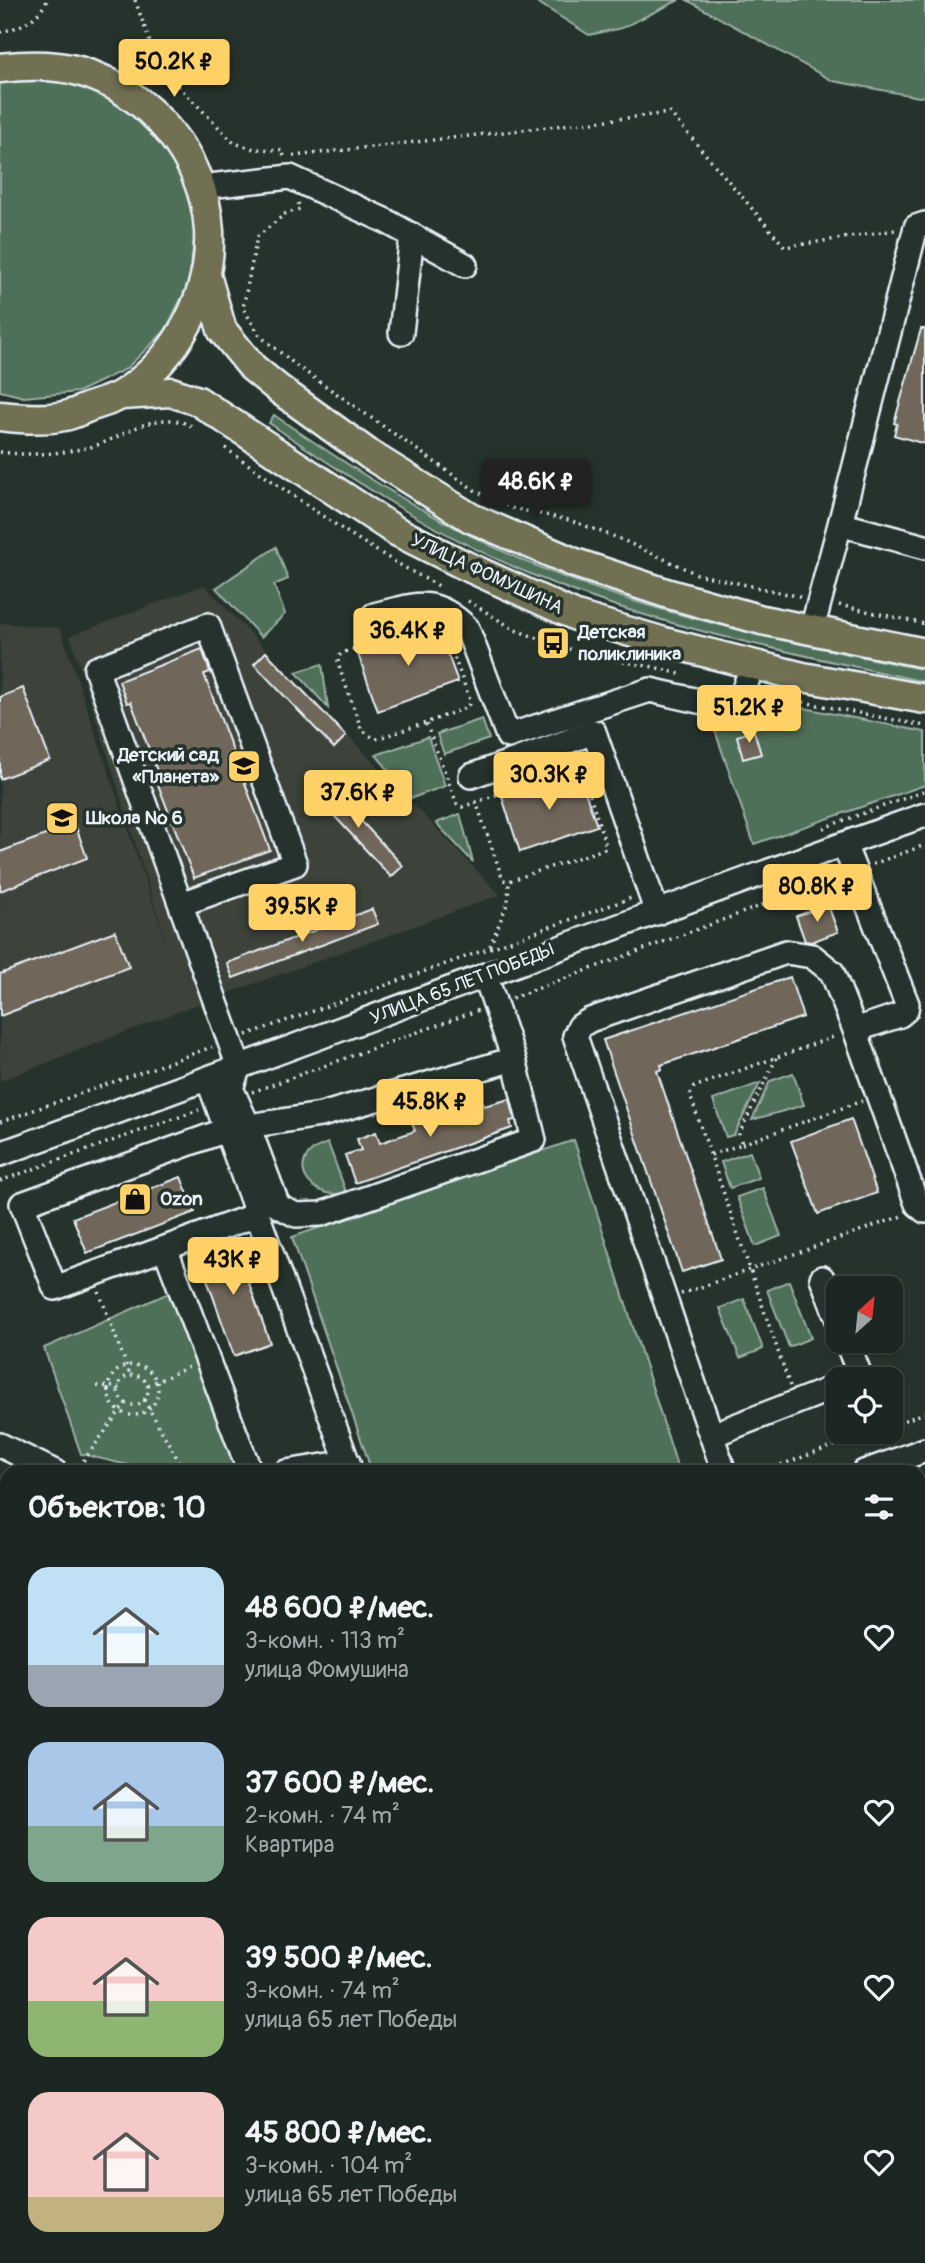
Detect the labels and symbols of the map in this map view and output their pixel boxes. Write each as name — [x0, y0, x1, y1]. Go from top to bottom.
pin: 50.2K ₽ — [109, 40, 239, 99]
pin: 48.6K ₽ — [471, 460, 601, 519]
street label: УЛИЦА ФОМУШИНА — [407, 528, 567, 620]
pin: 36.4K ₽ — [343, 608, 473, 668]
place label: Детская поликлиника — [577, 620, 681, 666]
bus stop icon: Детская поликлиника — [534, 624, 572, 662]
pin: 51.2K ₽ — [684, 686, 814, 745]
place label: Детский сад «Планета» — [117, 743, 220, 789]
school or university icon: Детский сад «Планета» — [225, 747, 263, 785]
pin: 30.3K ₽ — [484, 752, 614, 812]
pin: 37.6K ₽ — [293, 770, 423, 830]
school or university icon: Школа № 6 — [43, 799, 81, 837]
place label: Школа № 6 — [85, 806, 183, 830]
pin: 80.8K ₽ — [752, 864, 882, 924]
pin: 39.5K ₽ — [237, 884, 367, 944]
street label: УЛИЦА 65 ЛЕТ ПОБЕДЫ — [366, 938, 558, 1030]
pin: 45.8K ₽ — [365, 1080, 495, 1139]
shop icon: Ozon — [116, 1180, 154, 1218]
place label: Ozon — [160, 1187, 203, 1211]
pin: 43K ₽ — [184, 1238, 282, 1297]
north arrow — [826, 1276, 903, 1353]

